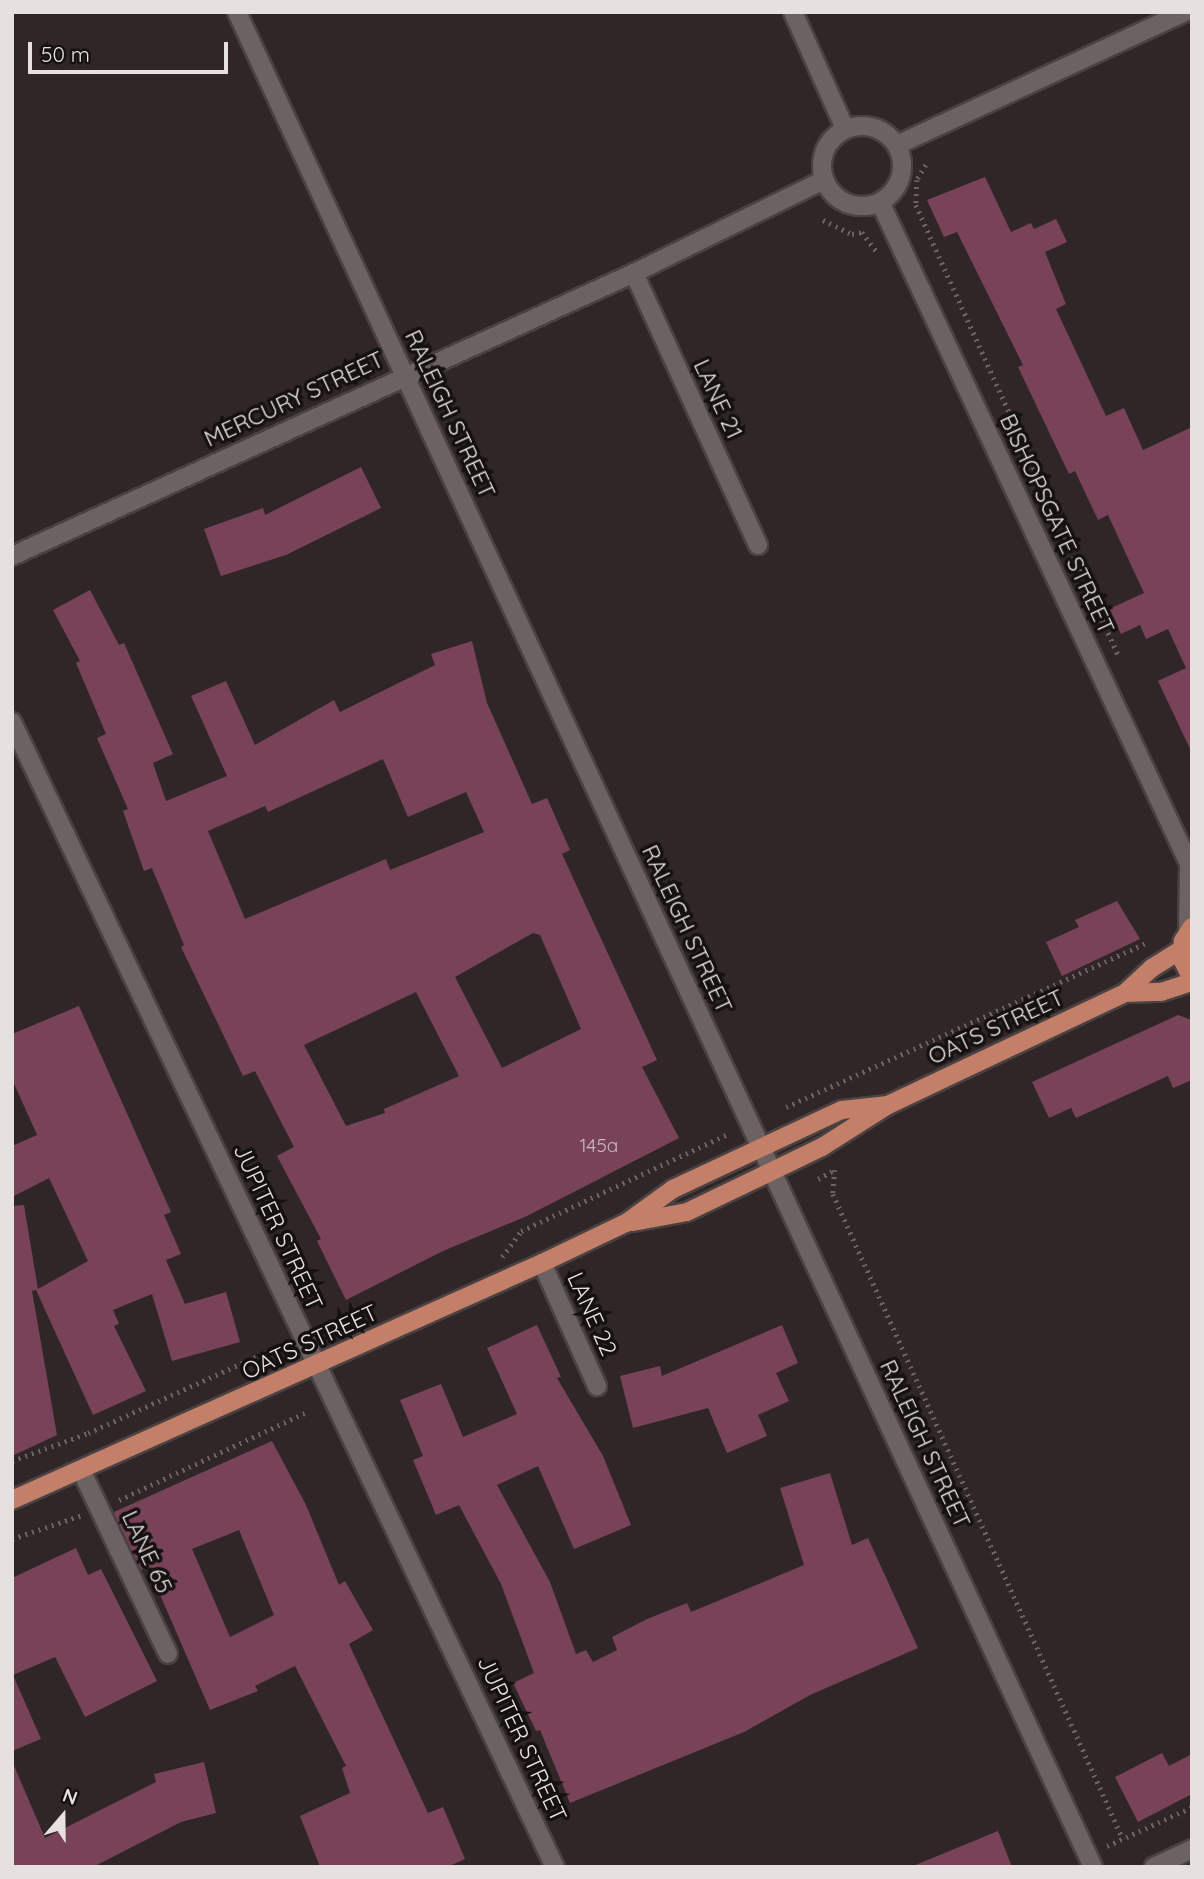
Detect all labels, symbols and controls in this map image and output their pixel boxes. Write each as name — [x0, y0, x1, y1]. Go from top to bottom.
scale bar — [32, 28, 231, 72]
text: 50 m — [41, 41, 90, 67]
street label: RALEIGH STREET — [399, 326, 501, 502]
street label: MERCURY STREET — [200, 345, 388, 453]
street label: LANE 21 — [688, 355, 748, 443]
street label: BISHOPSGATE STREET — [994, 410, 1120, 638]
street label: RALEIGH STREET — [636, 841, 738, 1017]
street label: OATS STREET — [924, 984, 1068, 1070]
house number: 145a — [580, 1135, 618, 1157]
street label: JUPITER STREET — [227, 1140, 329, 1314]
street label: LANE 22 — [561, 1268, 623, 1360]
street label: OATS STREET — [238, 1299, 382, 1385]
street label: RALEIGH STREET — [874, 1356, 976, 1532]
street label: LANE 65 — [116, 1506, 178, 1598]
street label: JUPITER STREET — [471, 1652, 573, 1826]
north arrow — [28, 1781, 98, 1851]
text: N — [60, 1783, 81, 1810]

